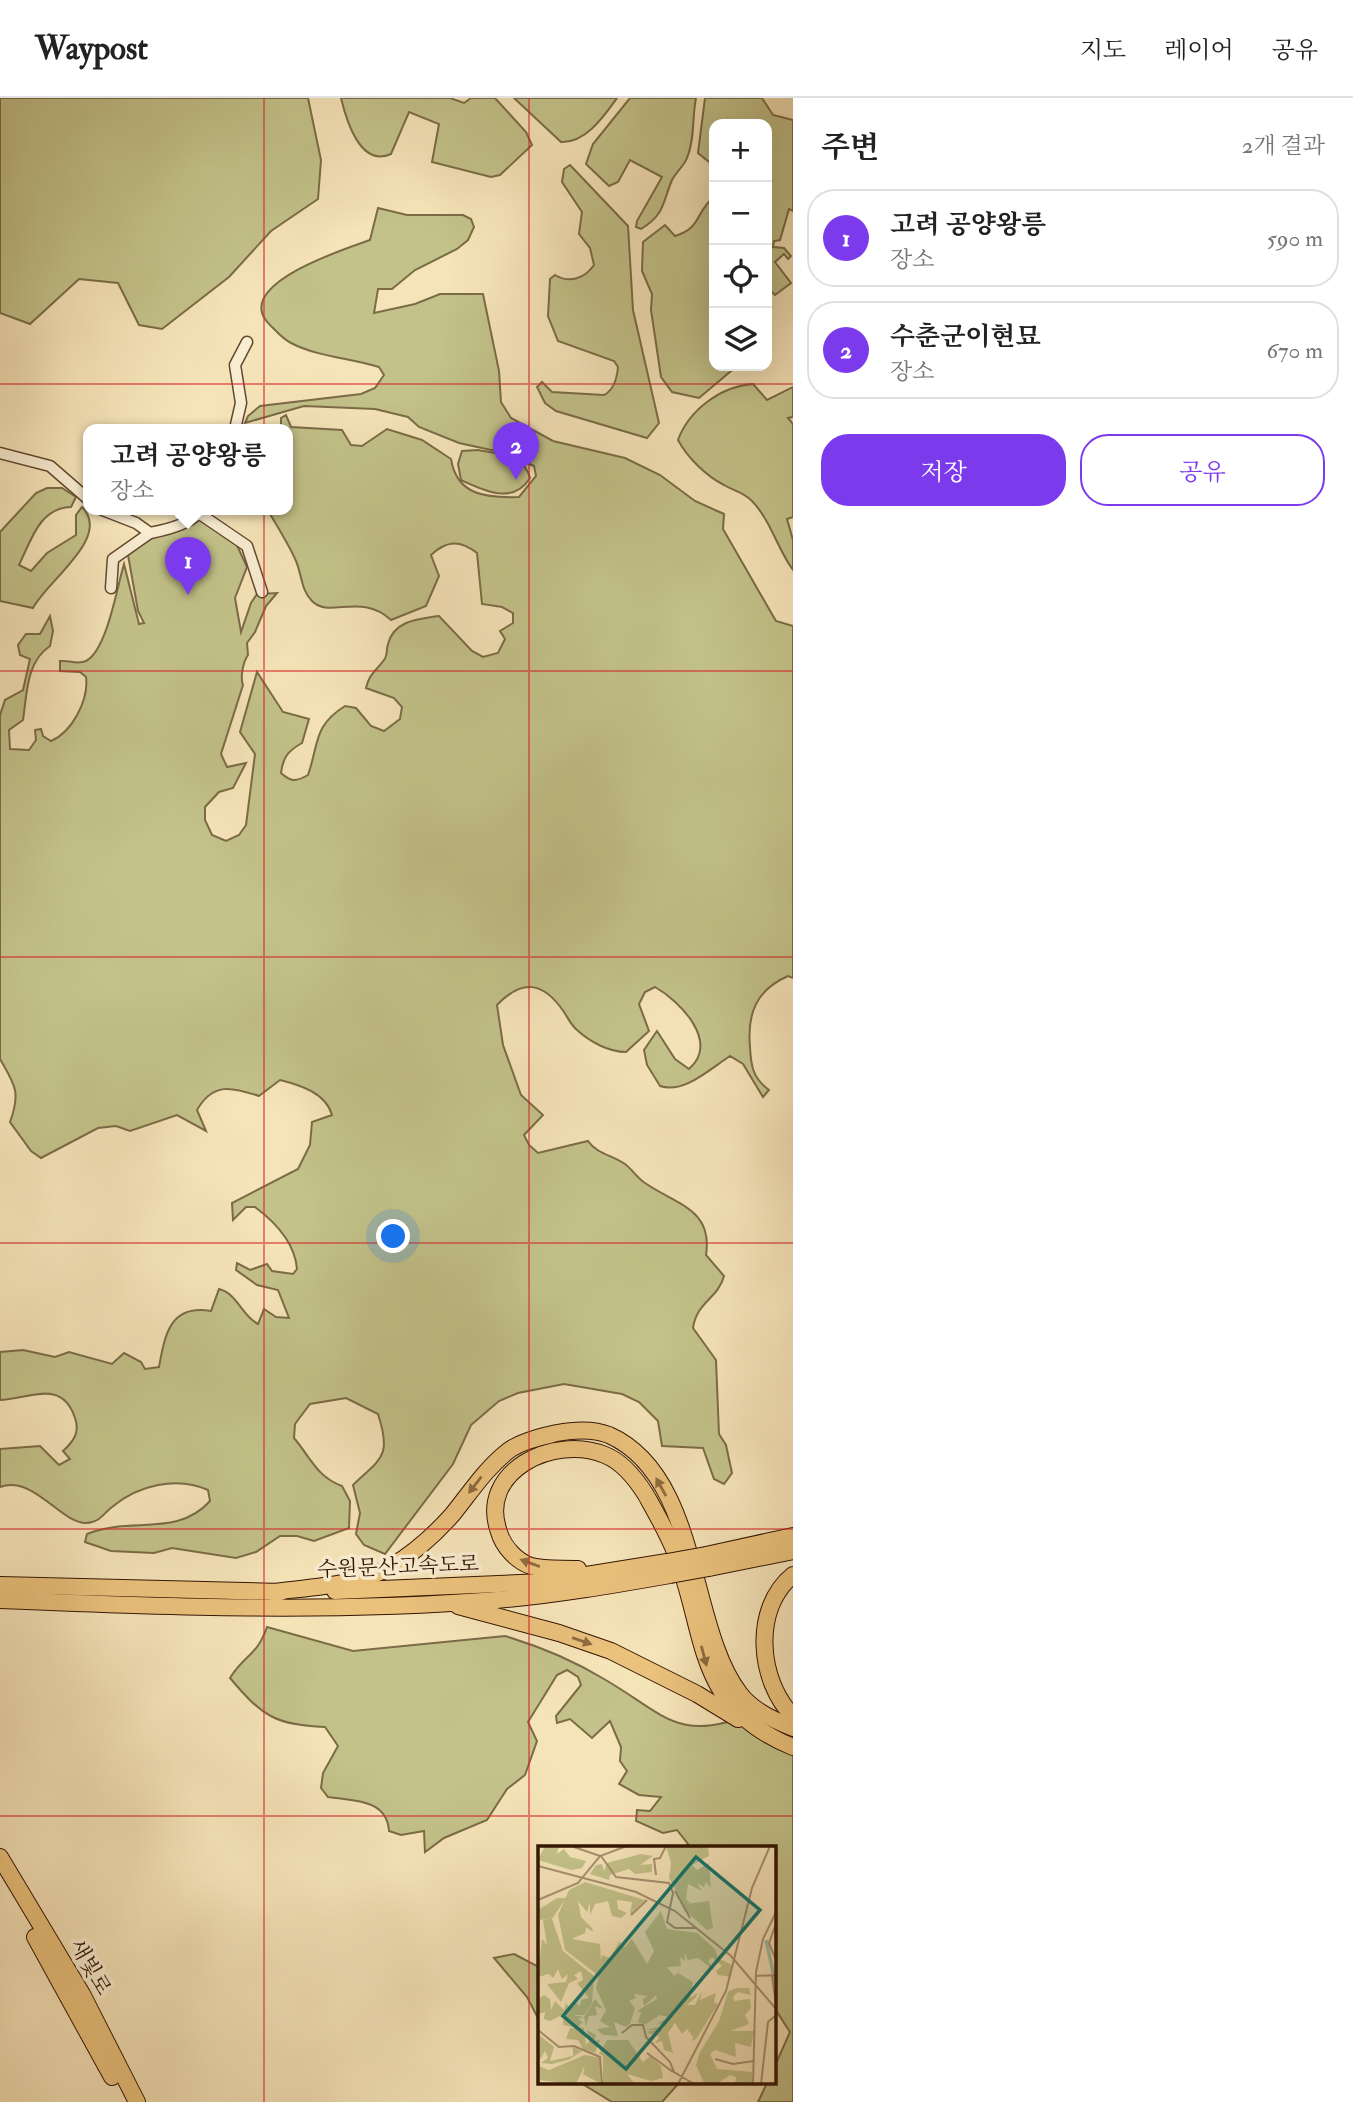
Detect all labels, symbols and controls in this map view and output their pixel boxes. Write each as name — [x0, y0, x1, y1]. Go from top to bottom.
text: Waypost — [35, 28, 148, 69]
text: 지도 — [1080, 35, 1126, 66]
text: 레이어 — [1164, 35, 1234, 66]
text: 공유 — [1272, 35, 1318, 66]
map controls — [709, 119, 772, 371]
button: + — [709, 119, 772, 182]
text: 주변 — [821, 129, 879, 166]
text: 2개 결과 — [1242, 131, 1325, 160]
button: − — [709, 182, 772, 245]
text: 고려 공양왕릉 — [890, 209, 1046, 241]
text: 1 — [842, 224, 850, 253]
text: 590 m — [1267, 224, 1323, 253]
button: locate — [709, 245, 772, 308]
text: 장소 — [890, 245, 934, 274]
button: layers — [709, 308, 772, 371]
text: 수춘군이현묘 — [890, 321, 1041, 353]
text: 2 — [840, 336, 852, 365]
text: 670 m — [1266, 336, 1323, 365]
text: 장소 — [890, 357, 934, 386]
pin: 2 — [493, 422, 539, 480]
popup — [83, 424, 293, 515]
button: 저장 — [821, 434, 1066, 506]
button: 공유 — [1080, 434, 1325, 506]
text: 고려 공양왕릉 — [110, 440, 266, 472]
text: 장소 — [110, 476, 154, 505]
pin: 1 — [165, 537, 211, 595]
your location — [376, 1219, 410, 1253]
one-way arrow — [468, 1475, 483, 1493]
one-way arrow — [655, 1478, 667, 1497]
street label: 수원문산고속도로 — [316, 1551, 480, 1583]
one-way arrow — [519, 1557, 540, 1568]
one-way arrow — [572, 1636, 593, 1647]
one-way arrow — [699, 1645, 710, 1667]
inset map — [538, 1846, 776, 2084]
street label: 새빛로 — [63, 1934, 117, 2000]

